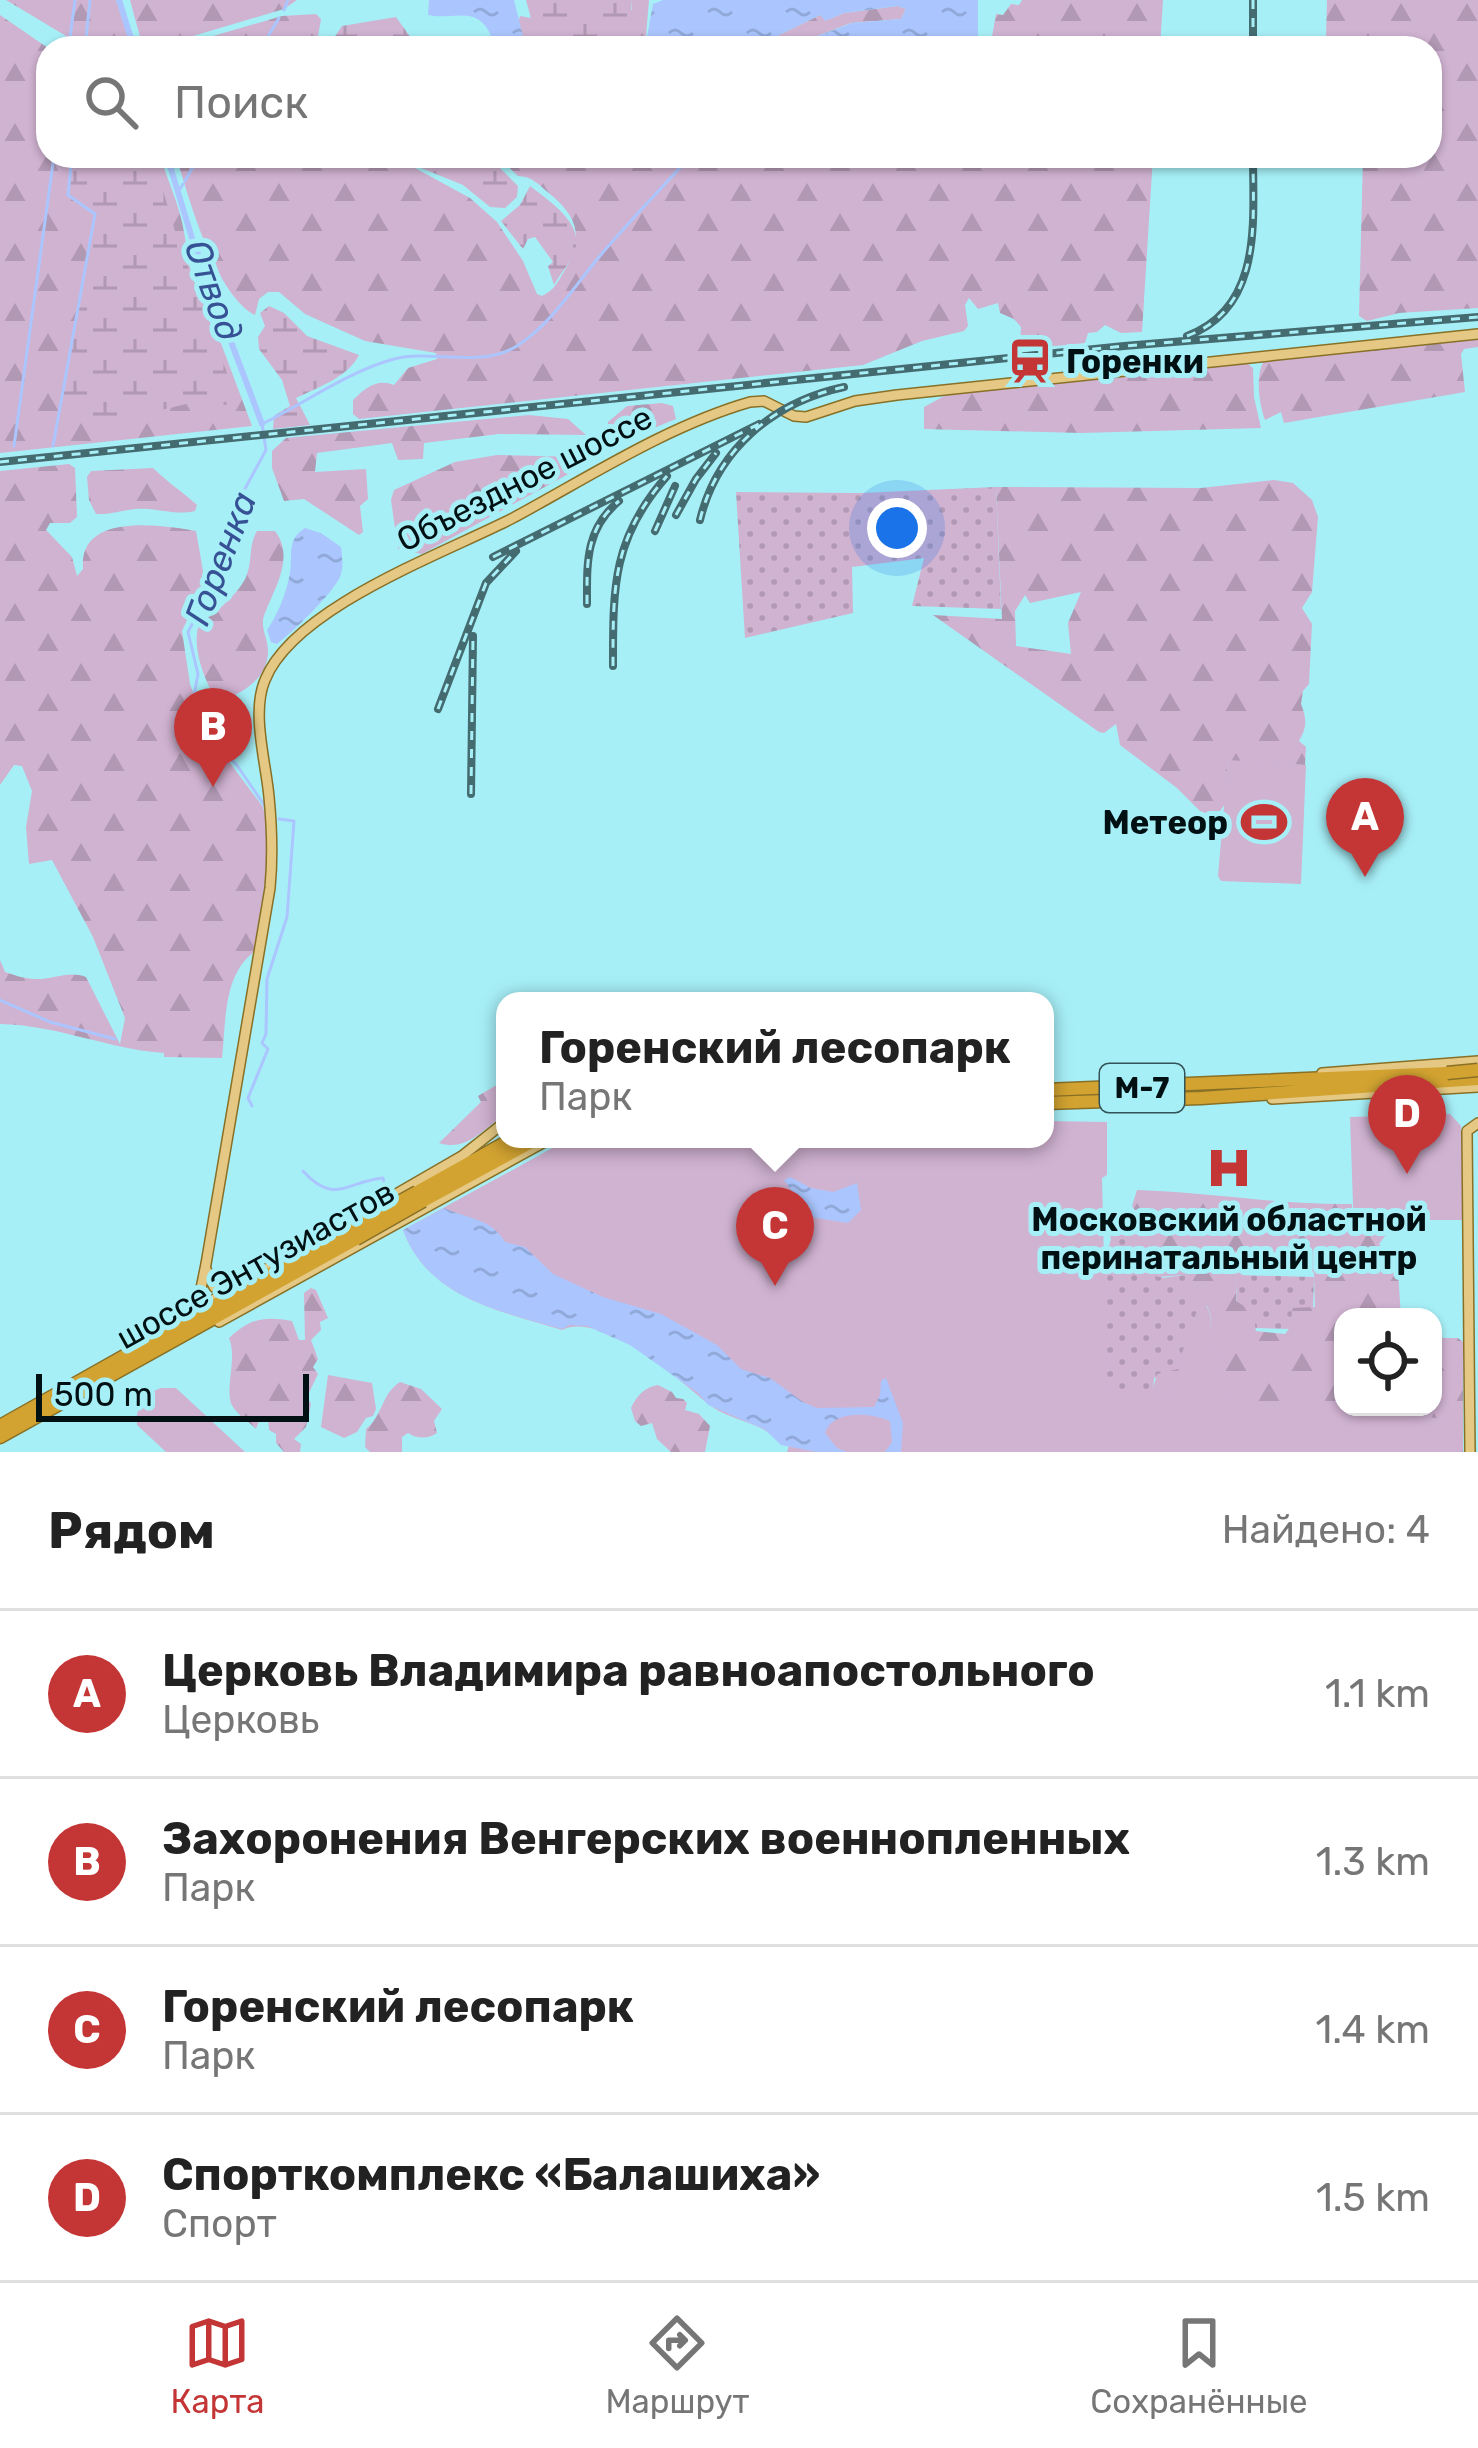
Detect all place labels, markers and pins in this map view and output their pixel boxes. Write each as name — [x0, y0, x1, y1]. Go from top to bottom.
station icon: Горенки — [1005, 336, 1055, 386]
place label: Горенки — [1066, 342, 1204, 381]
pin: B — [174, 688, 252, 787]
pin: A — [1326, 778, 1404, 877]
sports icon: Метеор — [1239, 797, 1289, 847]
place label: Метеор — [1102, 803, 1228, 842]
pin: D — [1368, 1075, 1446, 1174]
hospital icon: Московский областной перинатальный центр — [1204, 1143, 1254, 1193]
pin: C — [736, 1187, 814, 1286]
place label: Московский областной перинатальный центр — [1031, 1200, 1427, 1277]

